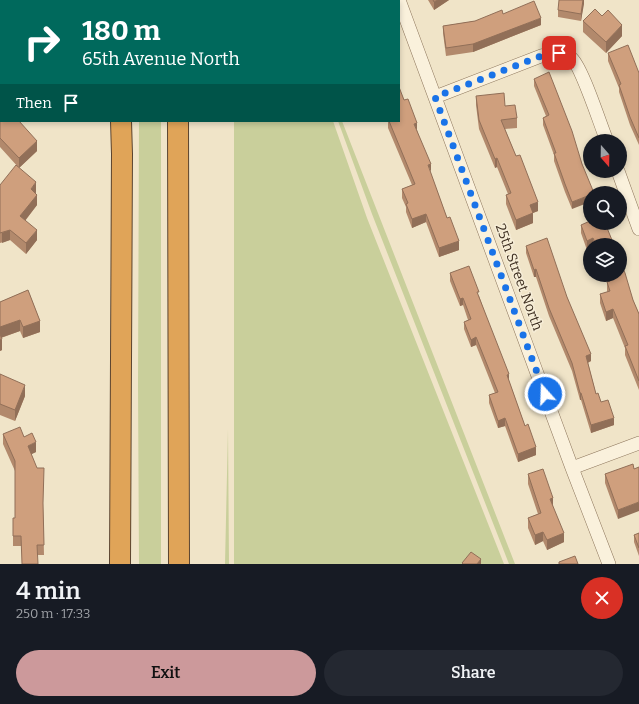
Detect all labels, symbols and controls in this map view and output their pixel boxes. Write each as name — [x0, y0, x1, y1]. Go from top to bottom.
text: 180 m — [82, 14, 160, 47]
icon: right — [16, 16, 68, 68]
pin — [542, 36, 576, 70]
icon: arrive — [548, 42, 570, 64]
text: 65th Avenue North — [82, 48, 240, 70]
icon: arrive — [60, 92, 82, 114]
text: Then — [16, 94, 52, 112]
north arrow — [583, 134, 627, 178]
map controls — [583, 134, 627, 282]
button: search — [583, 186, 627, 230]
street label: 25th Street North — [492, 221, 546, 333]
button: layers — [583, 238, 627, 282]
position arrow — [524, 373, 566, 415]
text: 4 min — [16, 577, 81, 605]
button: close — [581, 577, 623, 619]
text: 250 m · 17:33 — [16, 606, 90, 621]
button: Exit — [16, 650, 316, 696]
button: Share — [324, 650, 623, 696]

